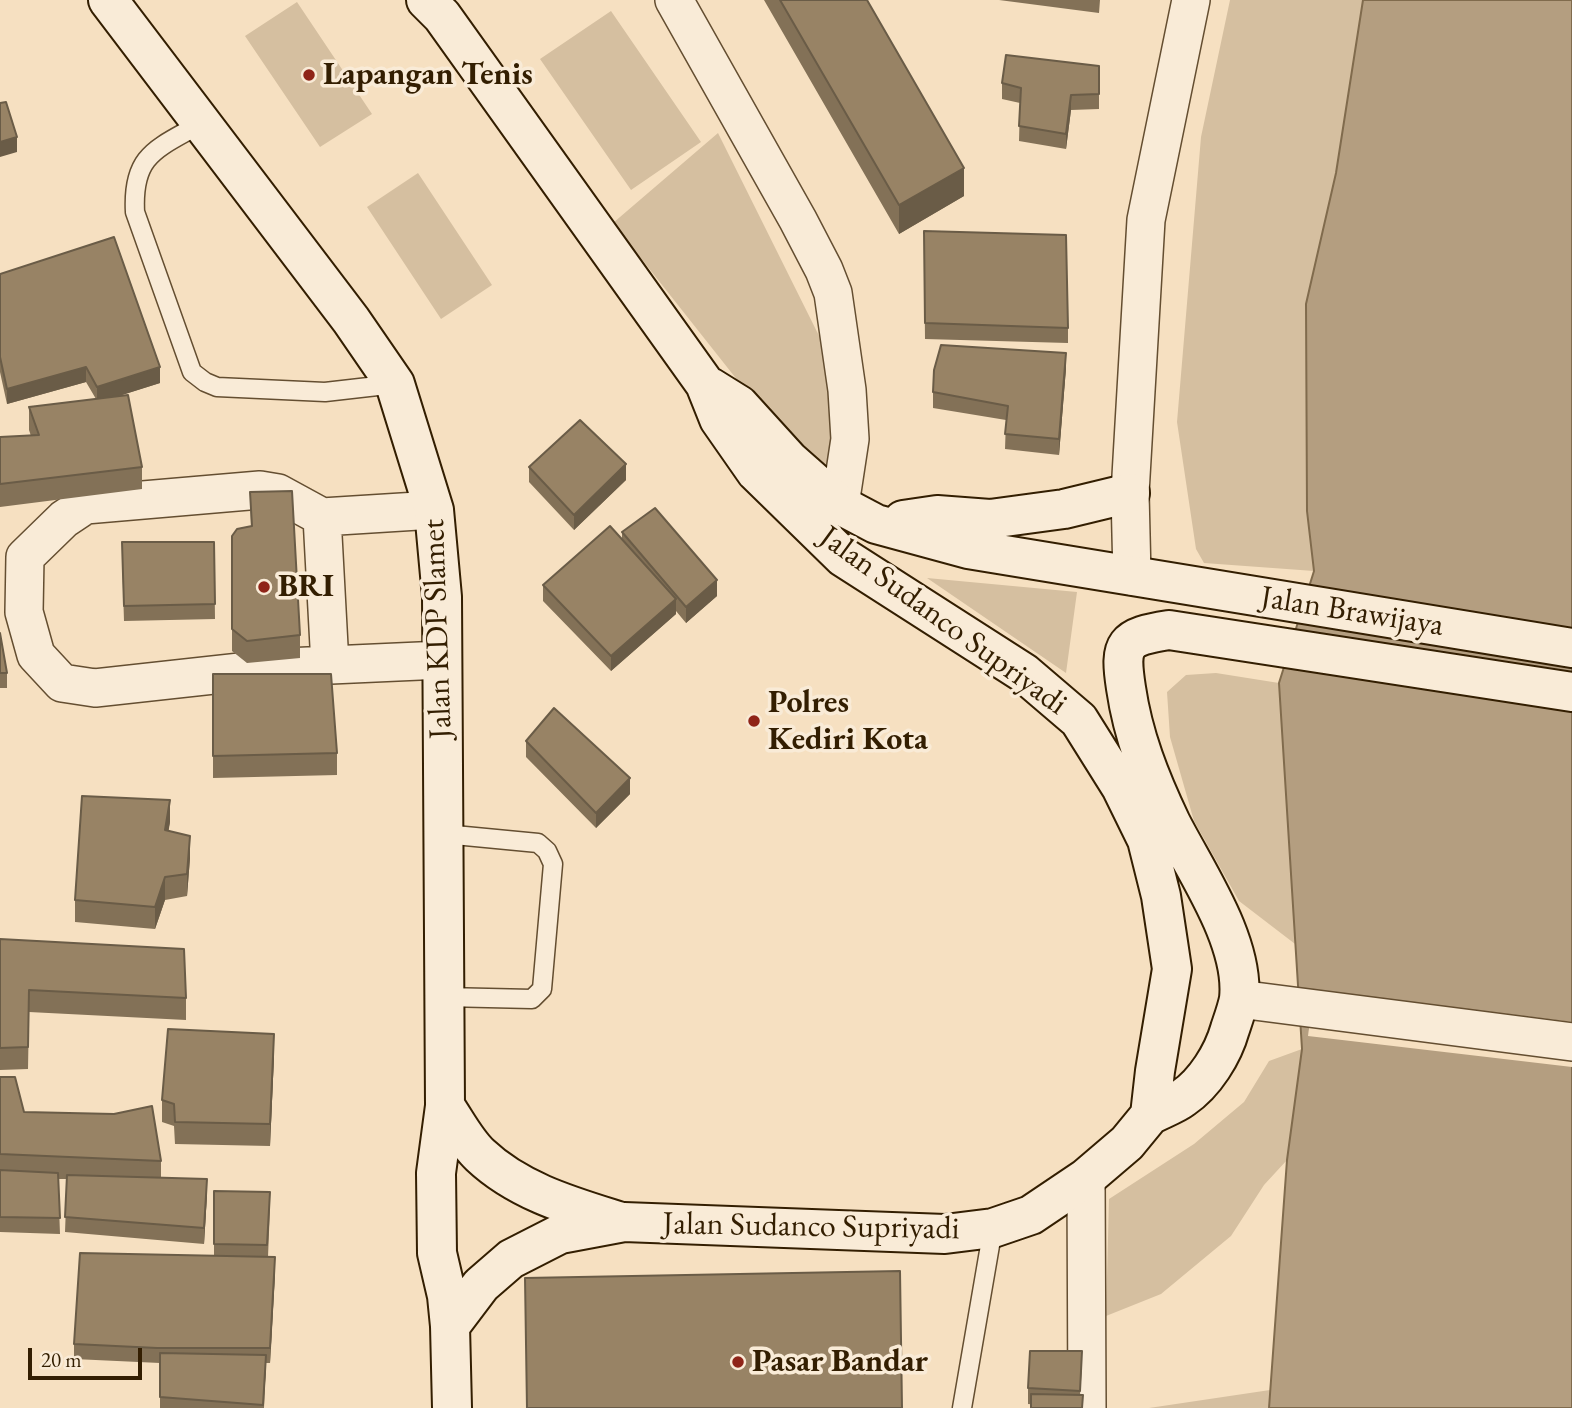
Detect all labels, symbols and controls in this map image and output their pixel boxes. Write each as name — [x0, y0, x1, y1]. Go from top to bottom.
place label: Lapangan Tenis — [323, 56, 533, 94]
marker: Lapangan Tenis — [301, 67, 317, 83]
street label: Jalan KDP Slamet — [415, 518, 461, 740]
street label: Jalan Sudanco Supriyadi — [812, 518, 1074, 724]
place label: BRI — [278, 568, 334, 606]
marker: BRI — [256, 579, 272, 595]
street label: Jalan Brawijaya — [1258, 579, 1446, 645]
place label: Polres Kediri Kota — [768, 684, 928, 759]
marker: Polres Kediri Kota — [746, 713, 762, 729]
street label: Jalan Sudanco Supriyadi — [662, 1205, 960, 1249]
scale bar — [32, 1334, 145, 1378]
place label: Pasar Bandar — [752, 1343, 928, 1381]
text: 20 m — [41, 1346, 82, 1373]
marker: Pasar Bandar — [730, 1354, 746, 1370]

